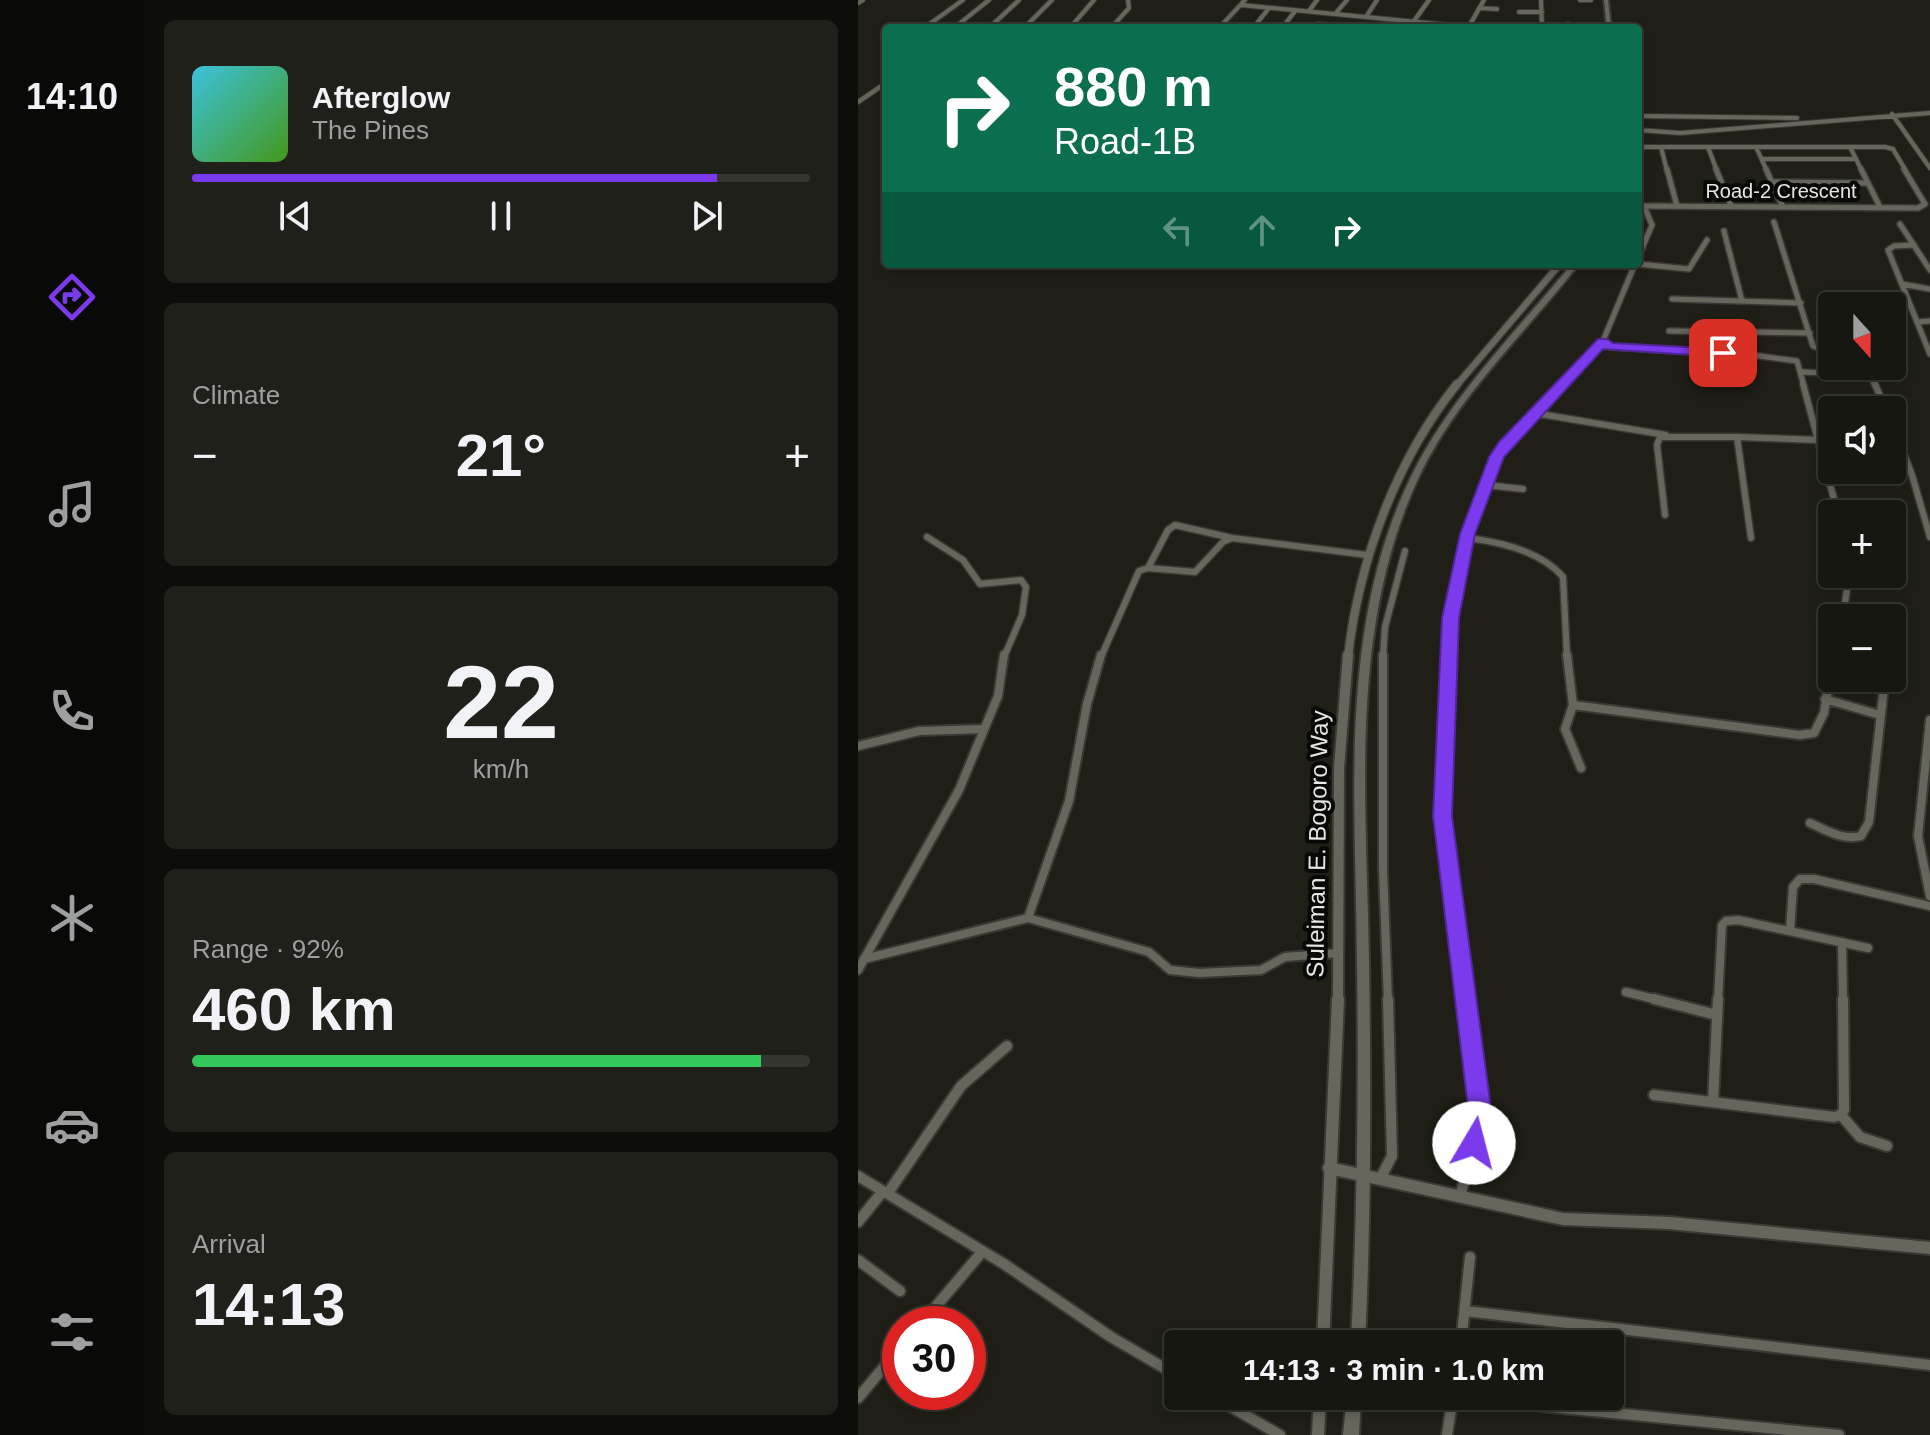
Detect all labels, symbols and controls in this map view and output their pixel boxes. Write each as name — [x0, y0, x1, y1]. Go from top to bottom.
text: 880 m — [1054, 55, 1213, 118]
icon: right — [922, 56, 1026, 160]
text: 14:10 — [26, 76, 118, 117]
text: Afterglow — [312, 81, 450, 114]
text: The Pines — [312, 115, 429, 145]
text: Road-1B — [1054, 121, 1196, 162]
street label: Road-2 Crescent — [1705, 180, 1857, 202]
icon: previous — [273, 194, 317, 238]
icon: pause — [479, 194, 523, 238]
icon: next — [685, 194, 729, 238]
icon: left — [1156, 208, 1200, 252]
icon: ahead — [1240, 208, 1284, 252]
icon: right — [1324, 208, 1368, 252]
icon: directions — [44, 269, 100, 325]
north arrow — [1818, 292, 1906, 380]
map controls — [1818, 292, 1906, 692]
pin — [1689, 319, 1757, 387]
icon: arrive — [1701, 331, 1745, 375]
text: Climate — [192, 380, 280, 410]
button: sound — [1818, 396, 1906, 484]
text: 21° — [456, 422, 546, 489]
text: − — [192, 431, 218, 480]
text: + — [784, 431, 810, 480]
icon: music — [44, 476, 100, 532]
button: + — [1818, 500, 1906, 588]
button: − — [1818, 604, 1906, 692]
text: 22 — [443, 644, 559, 760]
icon: phone — [44, 683, 100, 739]
street label: Suleiman E. Bogoro Way — [1301, 710, 1333, 978]
text: km/h — [473, 754, 529, 784]
icon: climate — [44, 890, 100, 946]
text: Range · 92% — [192, 934, 344, 964]
text: 460 km — [192, 976, 396, 1043]
icon: car — [44, 1097, 100, 1153]
position arrow — [1432, 1101, 1516, 1185]
text: Arrival — [192, 1229, 266, 1259]
text: 14:13 — [192, 1271, 345, 1338]
icon: filters — [44, 1304, 100, 1360]
speed limit sign: 30 — [882, 1306, 986, 1410]
text: 14:13 · 3 min · 1.0 km — [1243, 1353, 1545, 1386]

